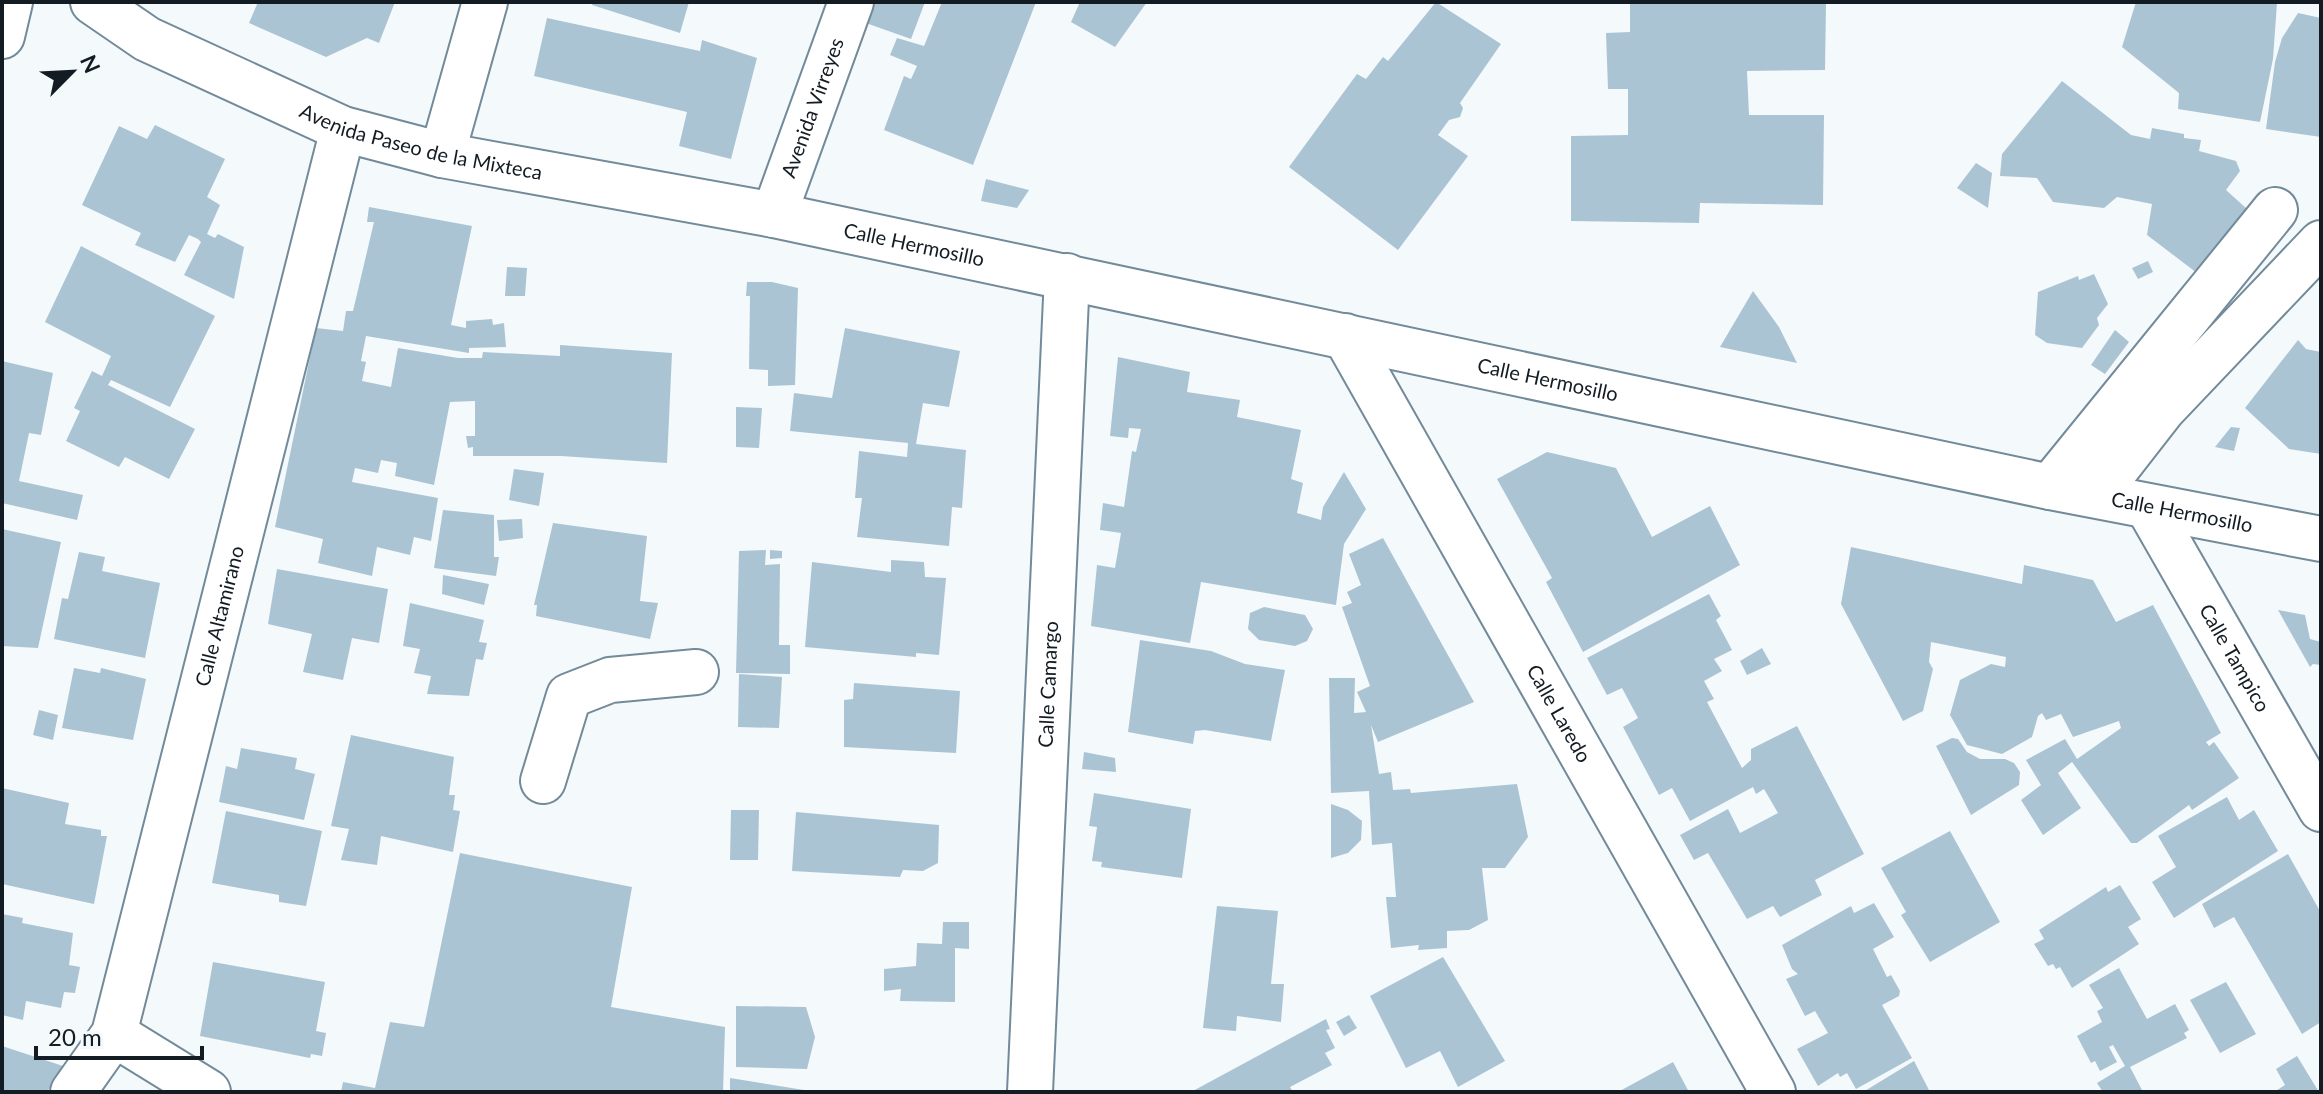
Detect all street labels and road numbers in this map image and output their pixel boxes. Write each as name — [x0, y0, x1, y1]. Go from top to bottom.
street label: Avenida Virreyes — [776, 34, 848, 181]
street label: Avenida Paseo de la Mixteca — [296, 98, 544, 184]
street label: Calle Hermosillo — [842, 217, 987, 271]
street label: Calle Hermosillo — [1475, 352, 1621, 406]
street label: Calle Hermosillo — [2110, 486, 2255, 537]
street label: Calle Altamirano — [189, 543, 248, 689]
street label: Calle Tampico — [2195, 599, 2276, 716]
street label: Calle Camargo — [1033, 620, 1062, 748]
street label: Calle Laredo — [1522, 660, 1597, 766]

